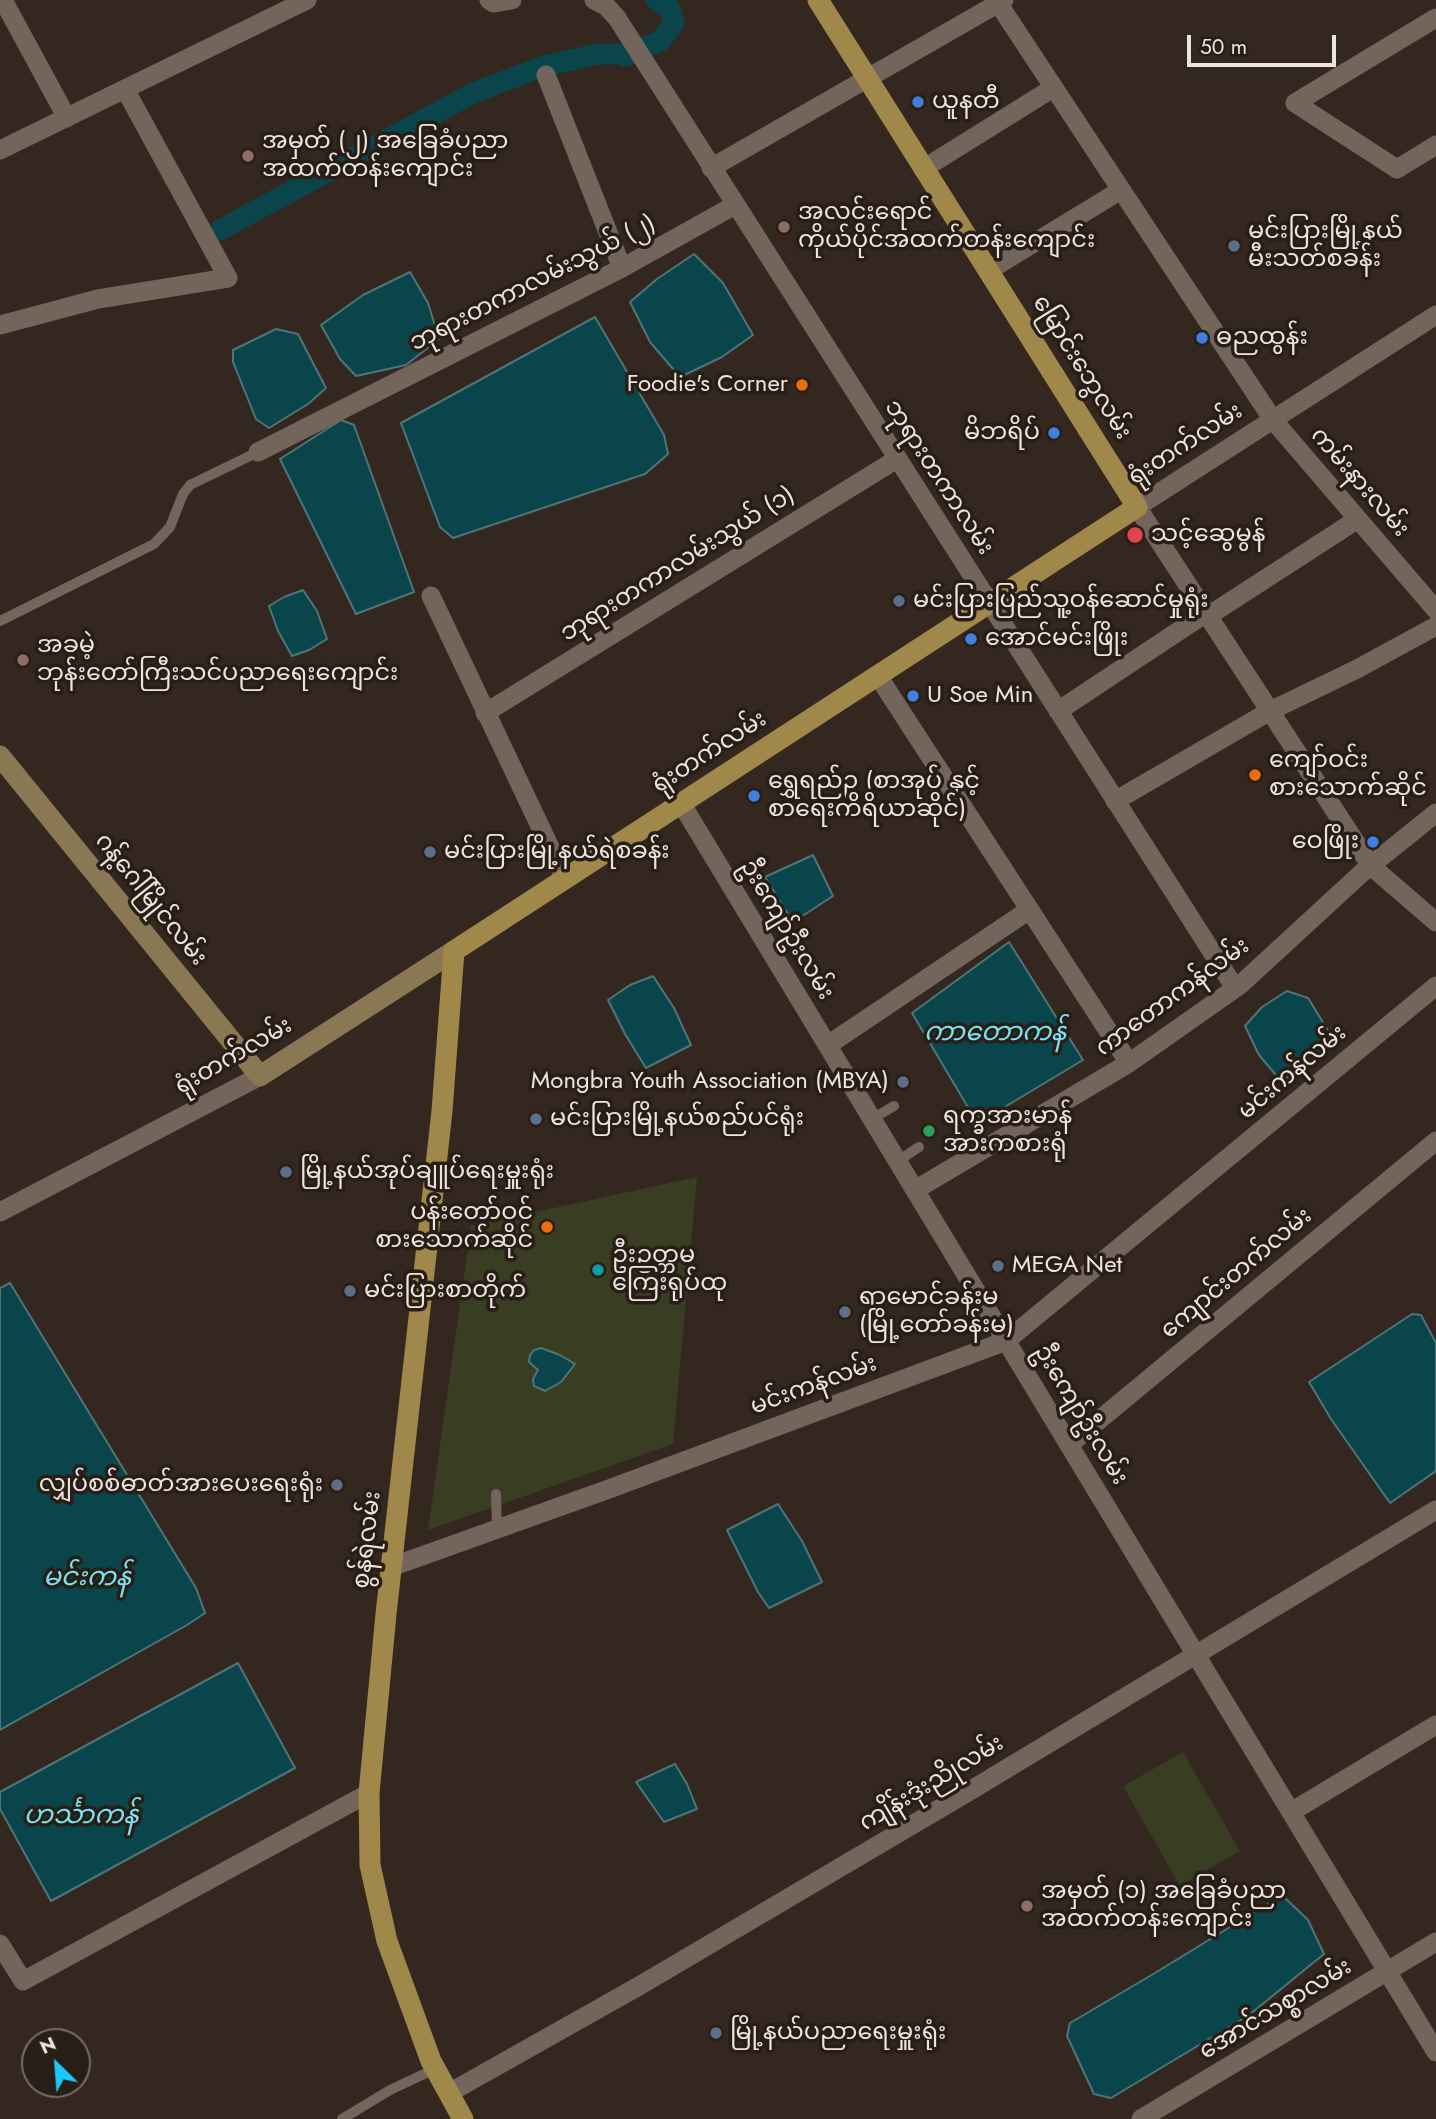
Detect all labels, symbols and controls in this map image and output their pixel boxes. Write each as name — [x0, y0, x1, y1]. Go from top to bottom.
scale bar — [1191, 21, 1340, 65]
text: 50 m — [1200, 32, 1247, 62]
place label: ယူနတီ — [932, 88, 1000, 116]
marker: ယူနတီ — [910, 94, 926, 110]
place label: အမှတ် (၂) အခြေခံပညာ အထက်တန်းကျောင်း — [262, 128, 508, 184]
marker: အမှတ် (၂) အခြေခံပညာ အထက်တန်းကျောင်း — [240, 148, 256, 164]
place label: အလင်းရောင် ကိုယ်ပိုင်အထက်တန်းကျောင်း — [798, 199, 1095, 255]
street label: ဘုရားတကာလမ်းသွယ် (၂) — [406, 210, 660, 358]
place label: မင်းပြားမြို့နယ် မီးသတ်စခန်း — [1248, 218, 1403, 274]
marker: အလင်းရောင် ကိုယ်ပိုင်အထက်တန်းကျောင်း — [776, 219, 792, 235]
marker: မင်းပြားမြို့နယ် မီးသတ်စခန်း — [1226, 238, 1242, 254]
street label: မြောင်းဘွေလမ်း — [1025, 291, 1137, 445]
place label: ဓညထွန်း — [1216, 324, 1308, 352]
marker: ဓညထွန်း — [1194, 330, 1210, 346]
place label: Foodie's Corner — [627, 371, 788, 399]
marker: Foodie's Corner — [794, 377, 810, 393]
street label: ဘုရားတကာလမ်း — [877, 395, 999, 561]
street label: ရုံးတက်လမ်း — [1124, 397, 1248, 493]
place label: မိဘရိပ် — [964, 419, 1040, 447]
street label: ကမ်းနားလမ်း — [1304, 422, 1414, 544]
marker: မိဘရိပ် — [1046, 425, 1062, 441]
street label: ဘုရားတကာလမ်းသွယ် (၁) — [556, 481, 800, 649]
place label: သင့်ဆွေမွန် — [1151, 521, 1265, 549]
marker: သင့်ဆွေမွန် — [1125, 525, 1145, 545]
place label: မင်းပြားပြည်သူ့ဝန်ဆောင်မှုရုံး — [913, 587, 1209, 615]
marker: မင်းပြားပြည်သူ့ဝန်ဆောင်မှုရုံး — [891, 593, 907, 609]
place label: အောင်မင်းဖြိုး — [985, 625, 1128, 653]
marker: အောင်မင်းဖြိုး — [963, 631, 979, 647]
place label: အခမဲ့ ဘုန်းတော်ကြီးသင်ပညာရေးကျောင်း — [37, 632, 398, 688]
marker: အခမဲ့ ဘုန်းတော်ကြီးသင်ပညာရေးကျောင်း — [15, 652, 31, 668]
place label: U Soe Min — [927, 682, 1033, 710]
marker: U Soe Min — [905, 688, 921, 704]
street label: ရုံးတက်လမ်း — [648, 705, 772, 801]
place label: ကျော်ဝင်း စားသောက်ဆိုင် — [1269, 747, 1427, 803]
marker: ကျော်ဝင်း စားသောက်ဆိုင် — [1247, 767, 1263, 783]
place label: ရွှေရည်ဥ (စာအုပ် နှင့် စာရေးကိရိယာဆိုင်) — [768, 768, 980, 824]
marker: ရွှေရည်ဥ (စာအုပ် နှင့် စာရေးကိရိယာဆိုင်) — [746, 788, 762, 804]
street label: ဂန့်ဂေါ်မြိုင်လမ်း — [88, 828, 212, 972]
place label: ဝေဖြိုး — [1292, 828, 1359, 856]
marker: ဝေဖြိုး — [1365, 834, 1381, 850]
place label: မင်းပြားမြို့နယ်ရဲစခန်း — [444, 838, 670, 866]
marker: မင်းပြားမြို့နယ်ရဲစခန်း — [422, 844, 438, 860]
street label: ဦးကျော်ဦးလမ်း — [733, 855, 839, 1005]
street label: ကာတောကန်လမ်း — [1091, 933, 1255, 1063]
street label: ရုံးတက်လမ်း — [170, 1012, 298, 1102]
water label: ကာတောကန် — [924, 1018, 1066, 1050]
street label: မင်းကန်လမ်း — [1233, 1019, 1353, 1127]
place label: Mongbra Youth Association (MBYA) — [531, 1068, 889, 1096]
marker: Mongbra Youth Association (MBYA) — [895, 1074, 911, 1090]
place label: ရက္ခအားမာန် အားကစားရုံ — [943, 1103, 1072, 1159]
place label: မင်းပြားမြို့နယ်စည်ပင်ရုံး — [550, 1105, 804, 1133]
marker: မင်းပြားမြို့နယ်စည်ပင်ရုံး — [528, 1111, 544, 1127]
marker: ရက္ခအားမာန် အားကစားရုံ — [921, 1123, 937, 1139]
place label: မြို့နယ်အုပ်ချူပ်ရေးမှူးရုံး — [300, 1158, 554, 1186]
marker: မြို့နယ်အုပ်ချူပ်ရေးမှူးရုံး — [278, 1164, 294, 1180]
place label: ပန်းတော်ဝင် စားသောက်ဆိုင် — [375, 1199, 533, 1255]
street label: ကျောင်းတက်လမ်း — [1156, 1202, 1318, 1346]
marker: ပန်းတော်ဝင် စားသောက်ဆိုင် — [539, 1219, 555, 1235]
place label: ဦးဥတ္တမ ကြေးရုပ်ထု — [612, 1242, 727, 1298]
place label: MEGA Net — [1012, 1252, 1122, 1280]
marker: MEGA Net — [990, 1258, 1006, 1274]
marker: ဦးဥတ္တမ ကြေးရုပ်ထု — [590, 1262, 606, 1278]
place label: မင်းပြားစာတိုက် — [364, 1277, 526, 1305]
marker: မင်းပြားစာတိုက် — [342, 1283, 358, 1299]
place label: ရာမောင်ခန်းမ (မြို့တော်ခန်းမ) — [859, 1284, 1014, 1340]
marker: ရာမောင်ခန်းမ (မြို့တော်ခန်းမ) — [837, 1304, 853, 1320]
street label: ဦးကျော်ဦးလမ်း — [1027, 1340, 1133, 1490]
street label: မင်းကန်လမ်း — [747, 1350, 881, 1422]
place label: လျှပ်စစ်ဓာတ်အားပေးရေးရုံး — [39, 1471, 323, 1499]
marker: လျှပ်စစ်ဓာတ်အားပေးရေးရုံး — [329, 1477, 345, 1493]
street label: စွန်ရဲလမ်း — [348, 1490, 388, 1590]
water label: မင်းကန် — [43, 1563, 131, 1595]
street label: ကျိန်းဒုံးညိုလမ်း — [855, 1730, 1009, 1838]
water label: ဟင်္သာကန် — [24, 1801, 138, 1833]
place label: အမှတ် (၁) အခြေခံပညာ အထက်တန်းကျောင်း — [1041, 1878, 1286, 1934]
marker: အမှတ် (၁) အခြေခံပညာ အထက်တန်းကျောင်း — [1019, 1898, 1035, 1914]
street label: အောင်သစ္စာလမ်း — [1195, 1953, 1357, 2067]
place label: မြို့နယ်ပညာရေးမှူးရုံး — [730, 2019, 946, 2047]
marker: မြို့နယ်ပညာရေးမှူးရုံး — [708, 2025, 724, 2041]
north arrow — [21, 2028, 91, 2098]
text: N — [35, 2030, 60, 2061]

